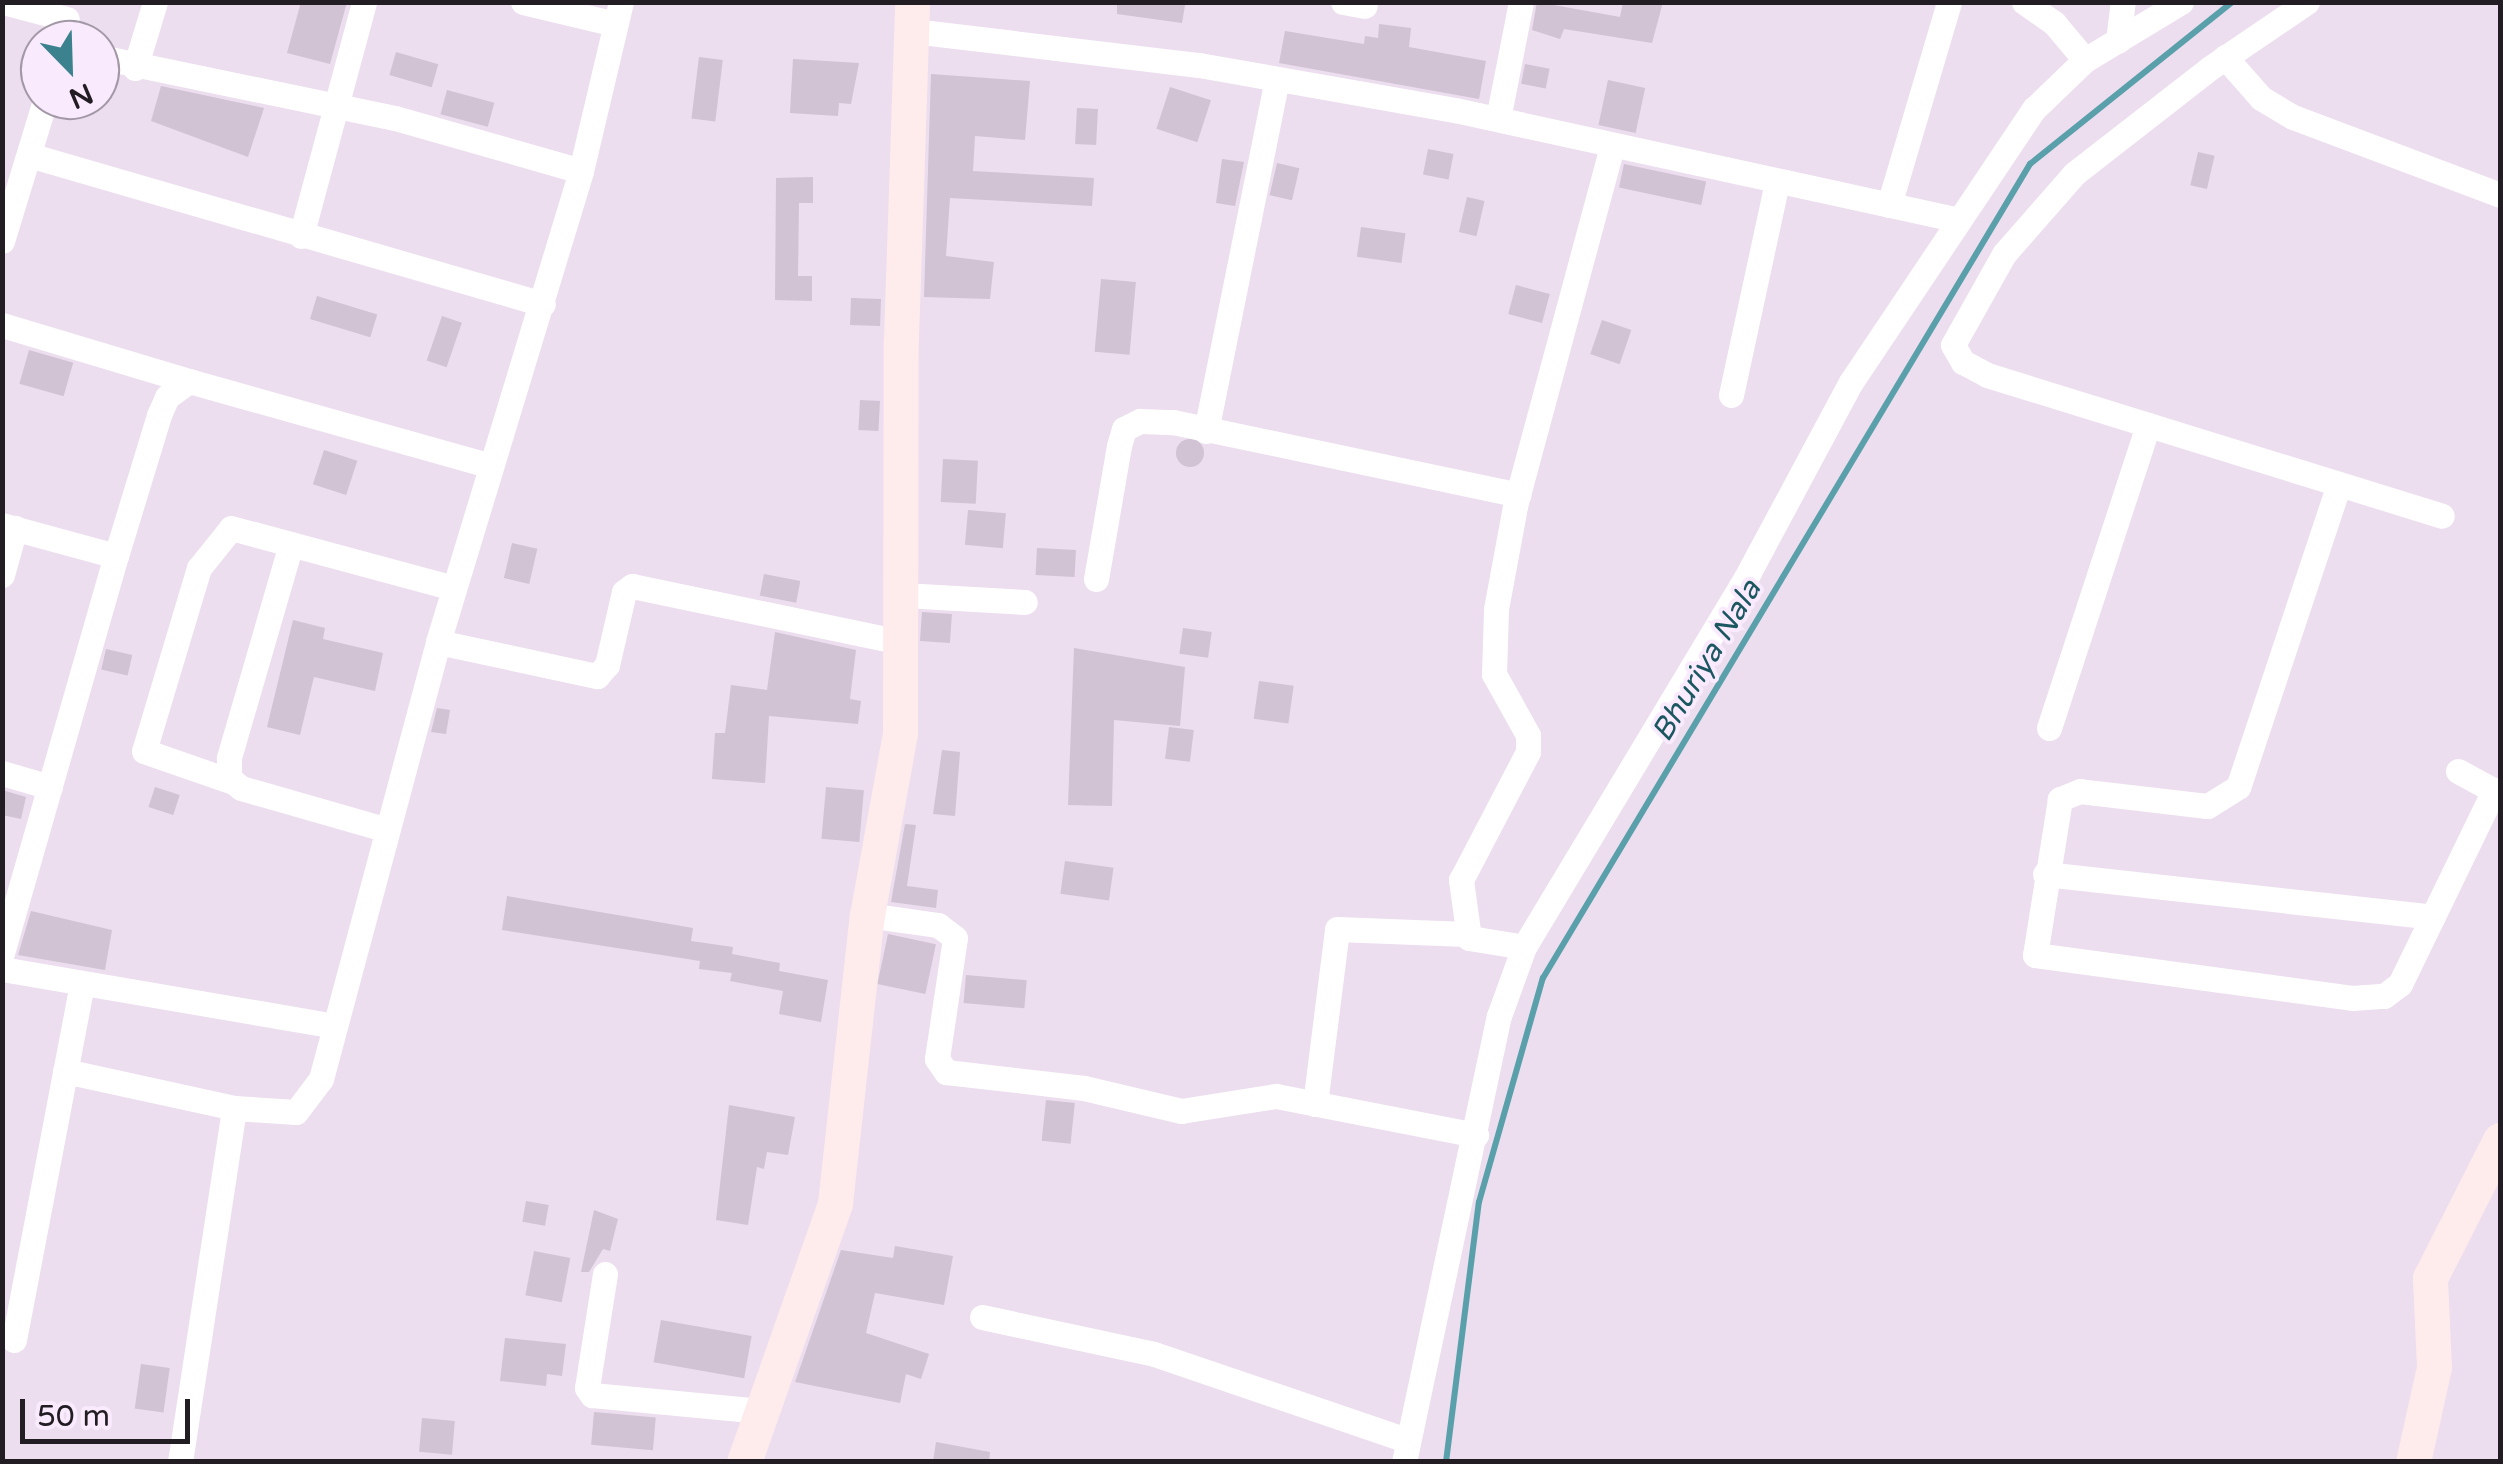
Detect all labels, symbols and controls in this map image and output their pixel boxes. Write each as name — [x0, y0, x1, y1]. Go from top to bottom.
north arrow — [20, 20, 120, 120]
text: N — [64, 76, 98, 116]
water label: Bhuriya Nala — [1645, 574, 1769, 748]
scale bar — [25, 1379, 195, 1441]
text: 50 m — [37, 1398, 110, 1435]

